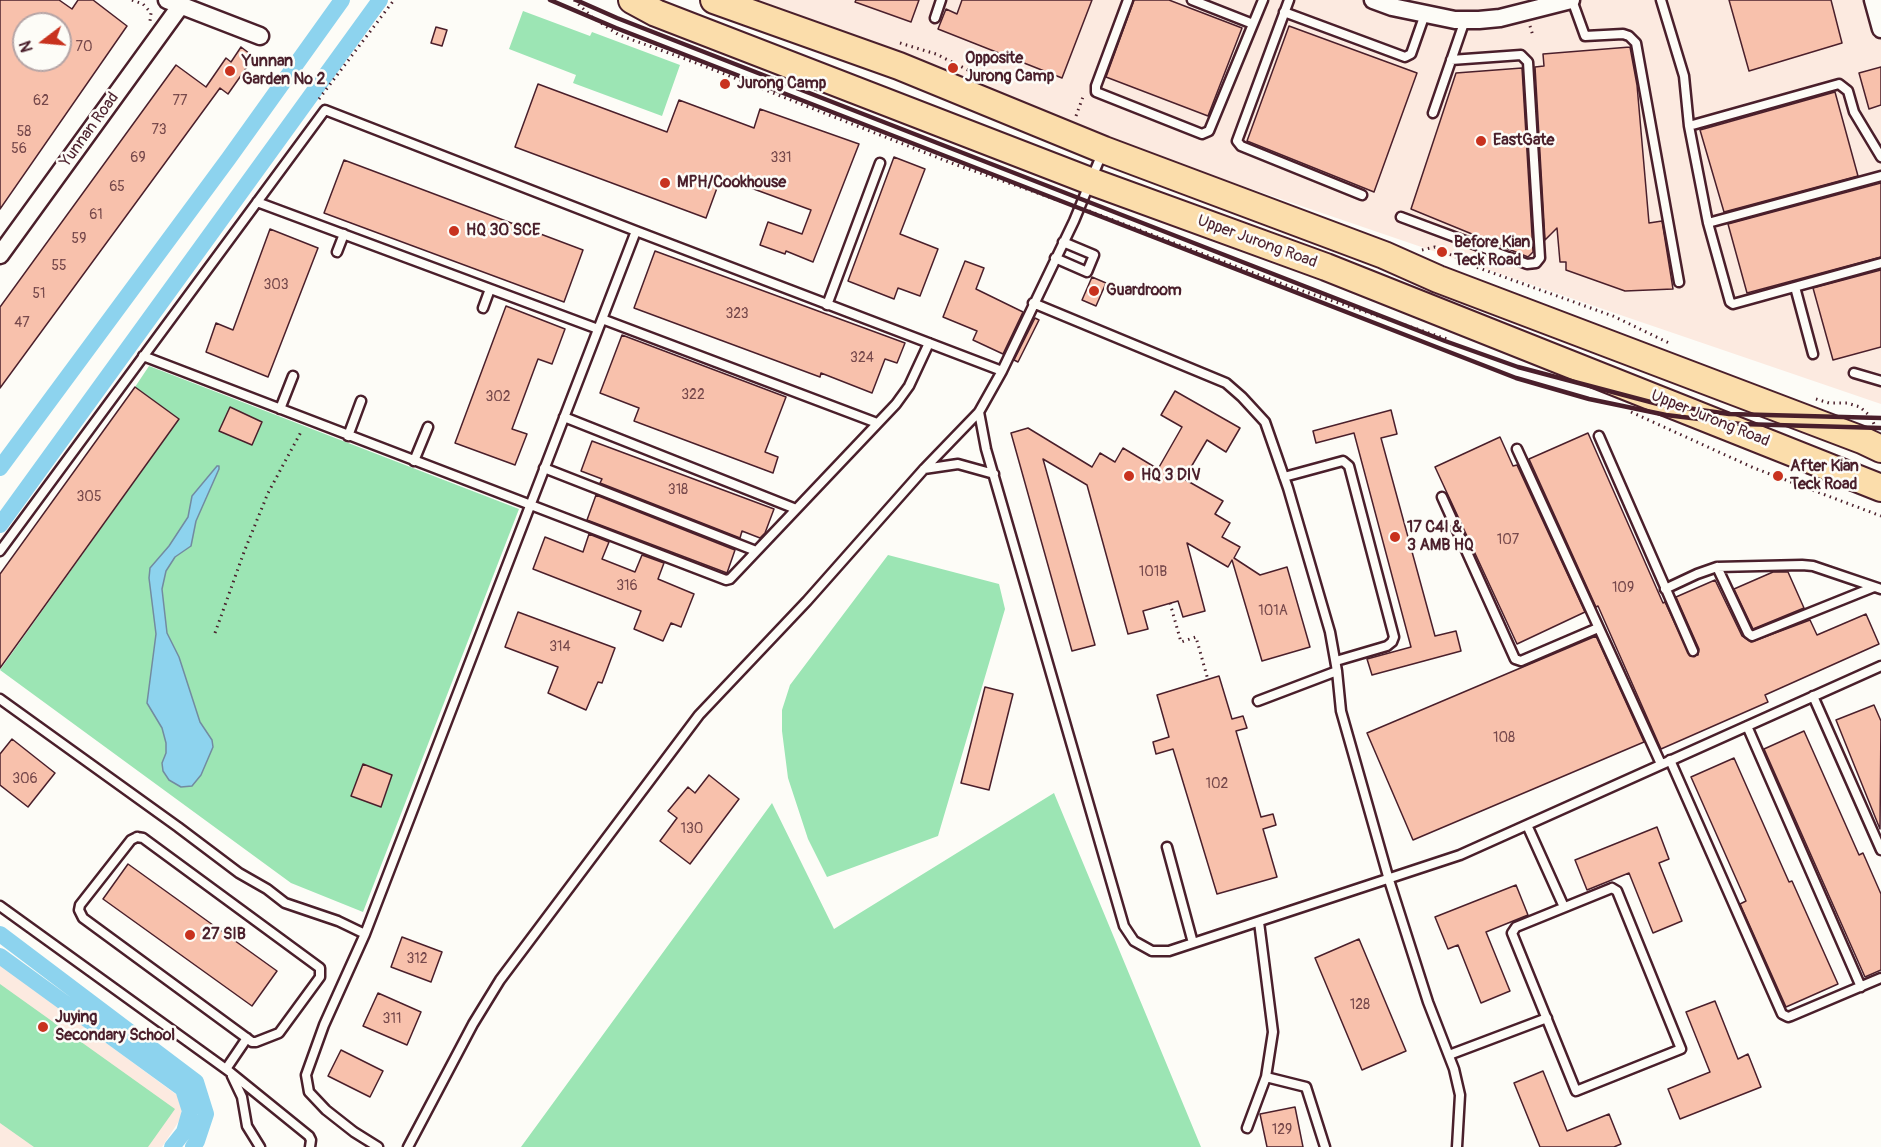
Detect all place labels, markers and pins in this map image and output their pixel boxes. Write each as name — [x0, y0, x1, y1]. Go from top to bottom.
place label: Opposite Jurong Camp — [965, 49, 1054, 87]
place label: Yunnan Garden No 2 — [242, 52, 325, 90]
marker: Opposite Jurong Camp — [946, 61, 960, 75]
marker: Yunnan Garden No 2 — [223, 64, 237, 78]
place label: Jurong Camp — [737, 74, 826, 94]
marker: Jurong Camp — [718, 77, 732, 91]
place label: EastGate — [1493, 131, 1554, 151]
marker: EastGate — [1474, 134, 1488, 148]
place label: MPH/Cookhouse — [677, 173, 786, 193]
marker: MPH/Cookhouse — [658, 176, 672, 190]
place label: HQ 30 SCE — [466, 221, 540, 241]
marker: HQ 30 SCE — [447, 224, 461, 238]
place label: Before Kian Teck Road — [1454, 233, 1530, 271]
marker: Before Kian Teck Road — [1435, 245, 1449, 259]
place label: Guardroom — [1106, 281, 1182, 301]
marker: Guardroom — [1087, 284, 1101, 298]
place label: After Kian Teck Road — [1790, 457, 1859, 495]
place label: HQ 3 DIV — [1141, 466, 1201, 486]
marker: HQ 3 DIV — [1122, 469, 1136, 483]
marker: After Kian Teck Road — [1771, 469, 1785, 483]
place label: 17 C4I & 3 AMB HQ — [1407, 518, 1474, 556]
marker: 17 C4I & 3 AMB HQ — [1388, 530, 1402, 544]
place label: 27 SIB — [202, 925, 246, 945]
marker: 27 SIB — [183, 928, 197, 942]
place label: Juying Secondary School — [55, 1008, 175, 1046]
marker: Juying Secondary School — [36, 1020, 50, 1034]

